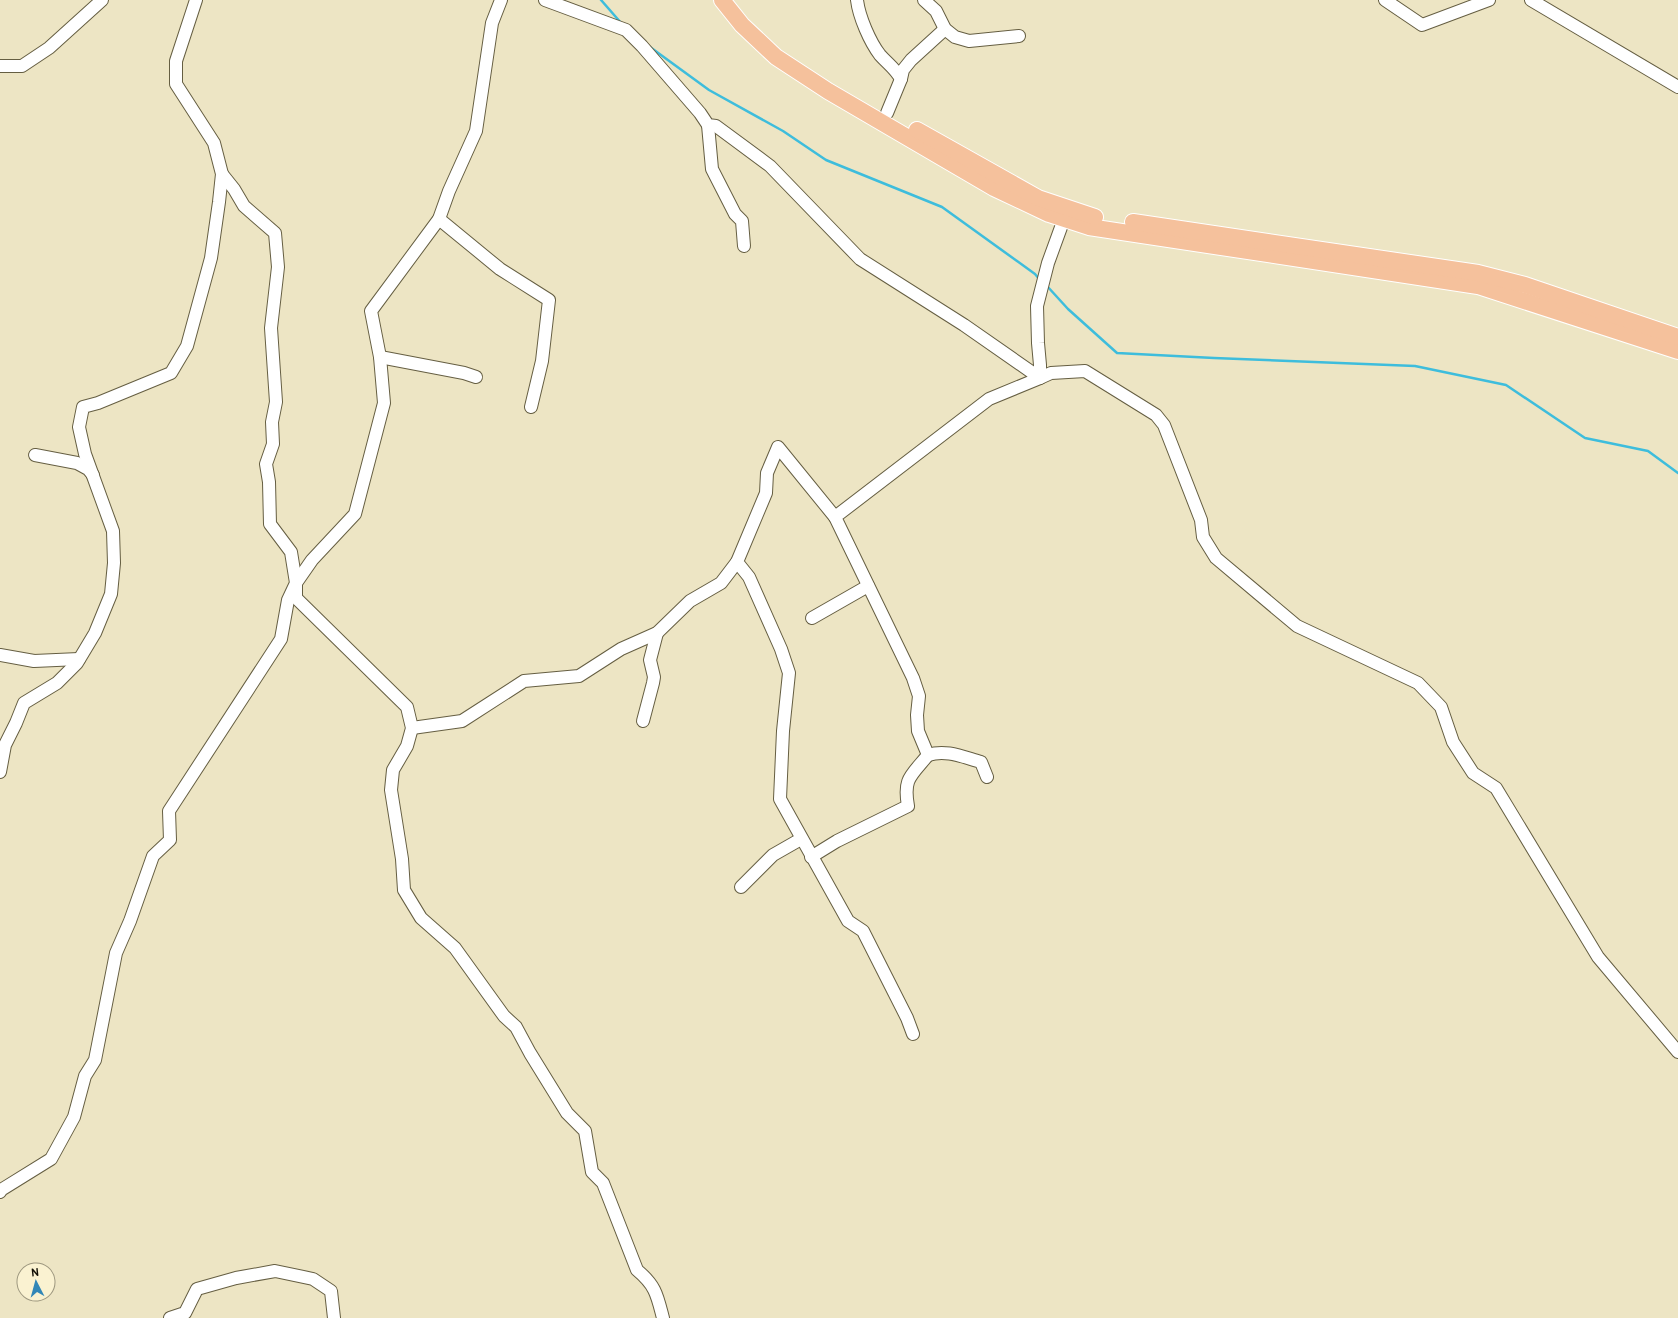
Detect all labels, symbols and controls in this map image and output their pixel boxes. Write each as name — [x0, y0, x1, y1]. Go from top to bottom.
north arrow — [16, 1262, 56, 1302]
text: N — [30, 1266, 40, 1280]

